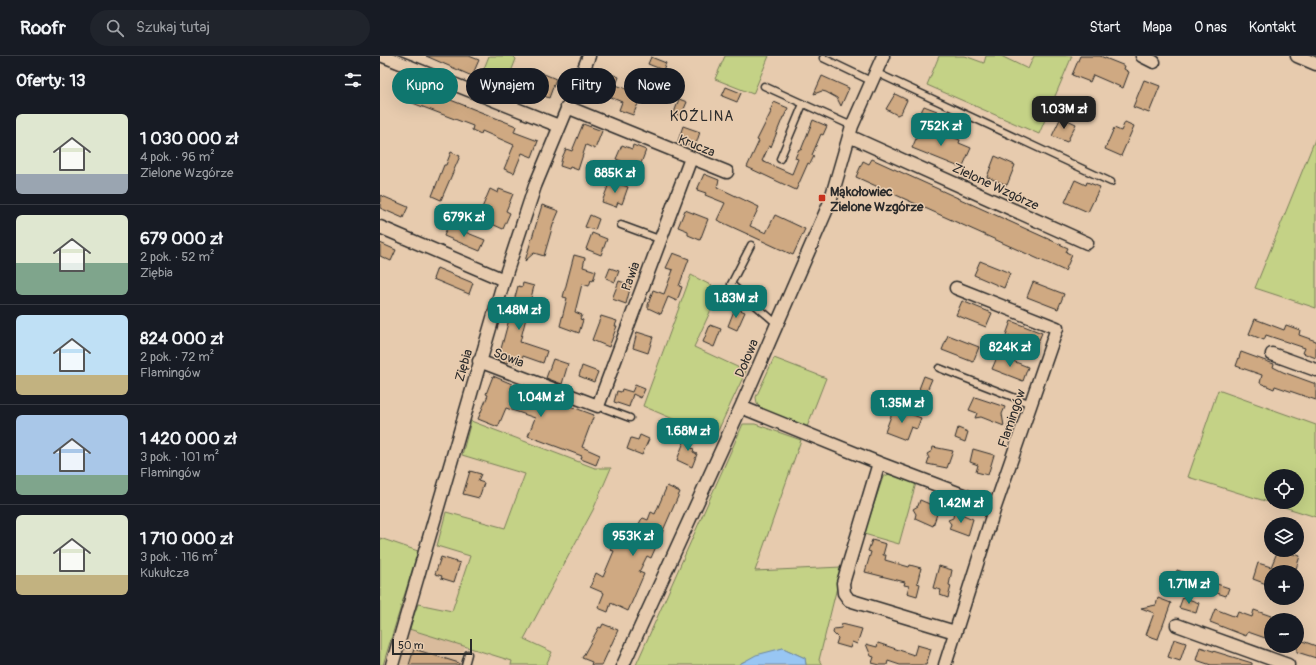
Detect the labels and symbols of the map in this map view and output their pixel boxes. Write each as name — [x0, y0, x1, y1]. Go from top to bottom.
pin: 1.03M zł — [1023, 96, 1105, 130]
district label: KOŹLINA — [670, 108, 734, 125]
pin: 752K zł — [904, 113, 978, 147]
street label: Krucza — [676, 131, 717, 161]
pin: 885K zł — [578, 160, 652, 194]
street label: Zielone Wzgórze — [950, 160, 1042, 214]
place label: Mąkołowiec Zielone Wzgórze — [830, 184, 924, 215]
marker: Mąkołowiec Zielone Wzgórze — [817, 193, 827, 203]
pin: 679K zł — [427, 204, 501, 238]
street label: Pawia — [618, 260, 644, 293]
pin: 1.83M zł — [695, 285, 777, 319]
pin: 1.48M zł — [478, 297, 560, 331]
pin: 824K zł — [973, 334, 1047, 368]
street label: Dołowa — [732, 337, 762, 380]
street label: Sowia — [491, 345, 526, 371]
street label: Ziębia — [452, 347, 476, 383]
pin: 1.04M zł — [500, 384, 582, 418]
street label: Flamingów — [995, 387, 1029, 450]
pin: 1.35M zł — [861, 390, 943, 424]
pin: 1.68M zł — [647, 418, 729, 452]
pin: 1.42M zł — [920, 490, 1002, 524]
pin: 953K zł — [596, 523, 670, 557]
pin: 1.71M zł — [1148, 571, 1230, 605]
scale bar — [392, 637, 472, 656]

